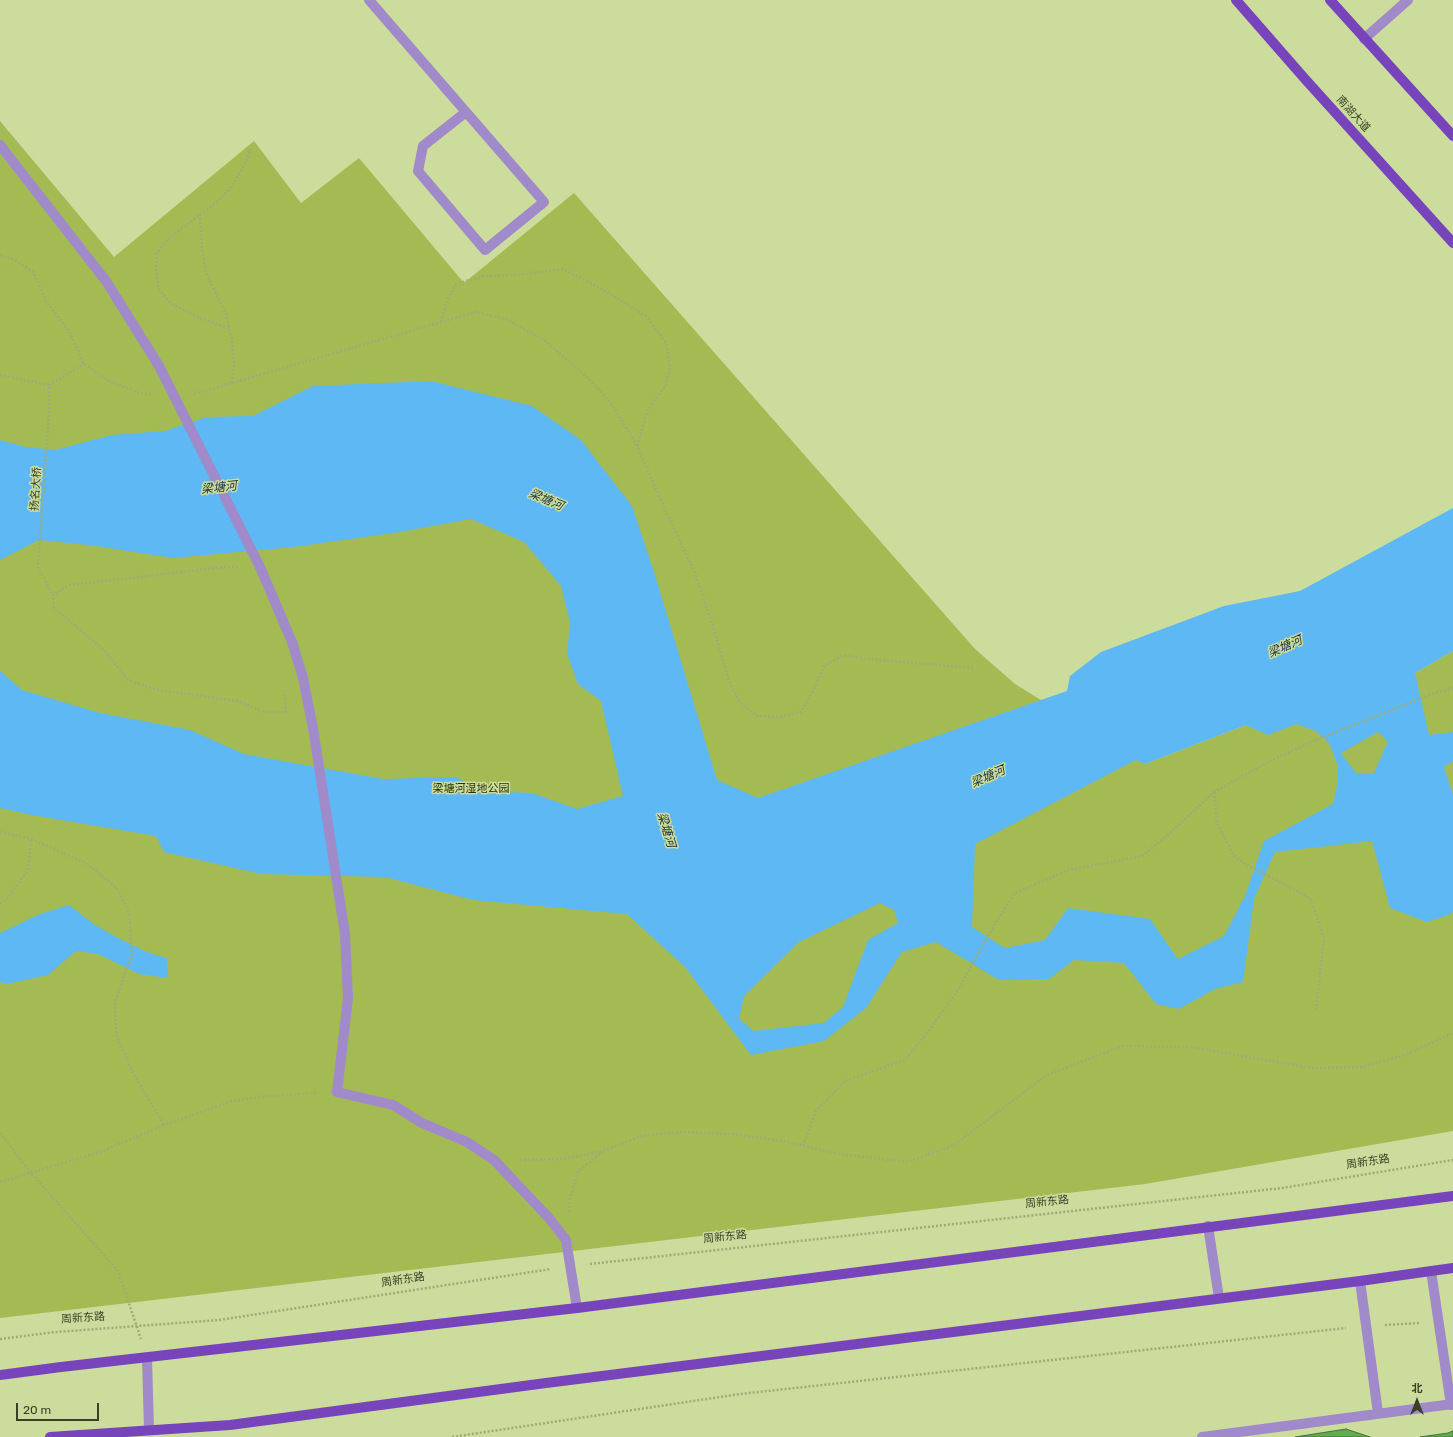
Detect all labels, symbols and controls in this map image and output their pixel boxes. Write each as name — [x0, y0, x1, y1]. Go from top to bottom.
street label: 南湖大道 — [1333, 93, 1373, 135]
street label: 扬名大桥 — [28, 467, 44, 511]
water label: 梁塘河 — [200, 479, 238, 497]
water label: 梁塘河 — [527, 486, 565, 514]
water label: 梁塘河 — [1266, 633, 1304, 661]
water label: 梁塘河 — [969, 763, 1007, 791]
park label: 梁塘河湿地公园 — [433, 782, 509, 796]
water label: 梁塘河 — [654, 811, 678, 849]
street label: 周新东路 — [1345, 1152, 1391, 1172]
street label: 周新东路 — [1024, 1193, 1070, 1211]
street label: 周新东路 — [702, 1228, 748, 1246]
street label: 周新东路 — [380, 1270, 426, 1290]
street label: 周新东路 — [61, 1310, 105, 1326]
north arrow — [1397, 1381, 1437, 1421]
text: 北 — [1412, 1382, 1423, 1395]
scale bar — [18, 1395, 101, 1421]
text: 20 m — [23, 1403, 51, 1417]

